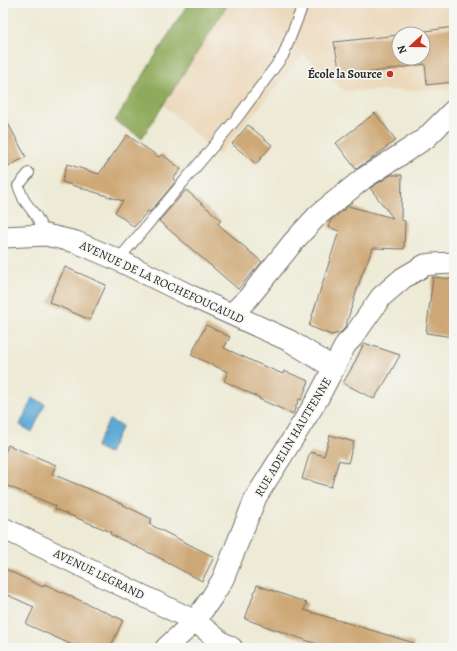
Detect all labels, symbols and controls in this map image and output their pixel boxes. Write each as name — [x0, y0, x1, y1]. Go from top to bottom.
north arrow — [391, 26, 431, 66]
text: N — [394, 43, 411, 56]
place label: École la Source — [308, 66, 382, 82]
marker: École la Source — [385, 69, 395, 79]
street label: AVENUE DE LA ROCHEFOUCAULD — [76, 236, 247, 327]
street label: RUE ADELIN HAUTFENNE — [251, 374, 335, 500]
street label: AVENUE LEGRAND — [50, 545, 147, 603]

